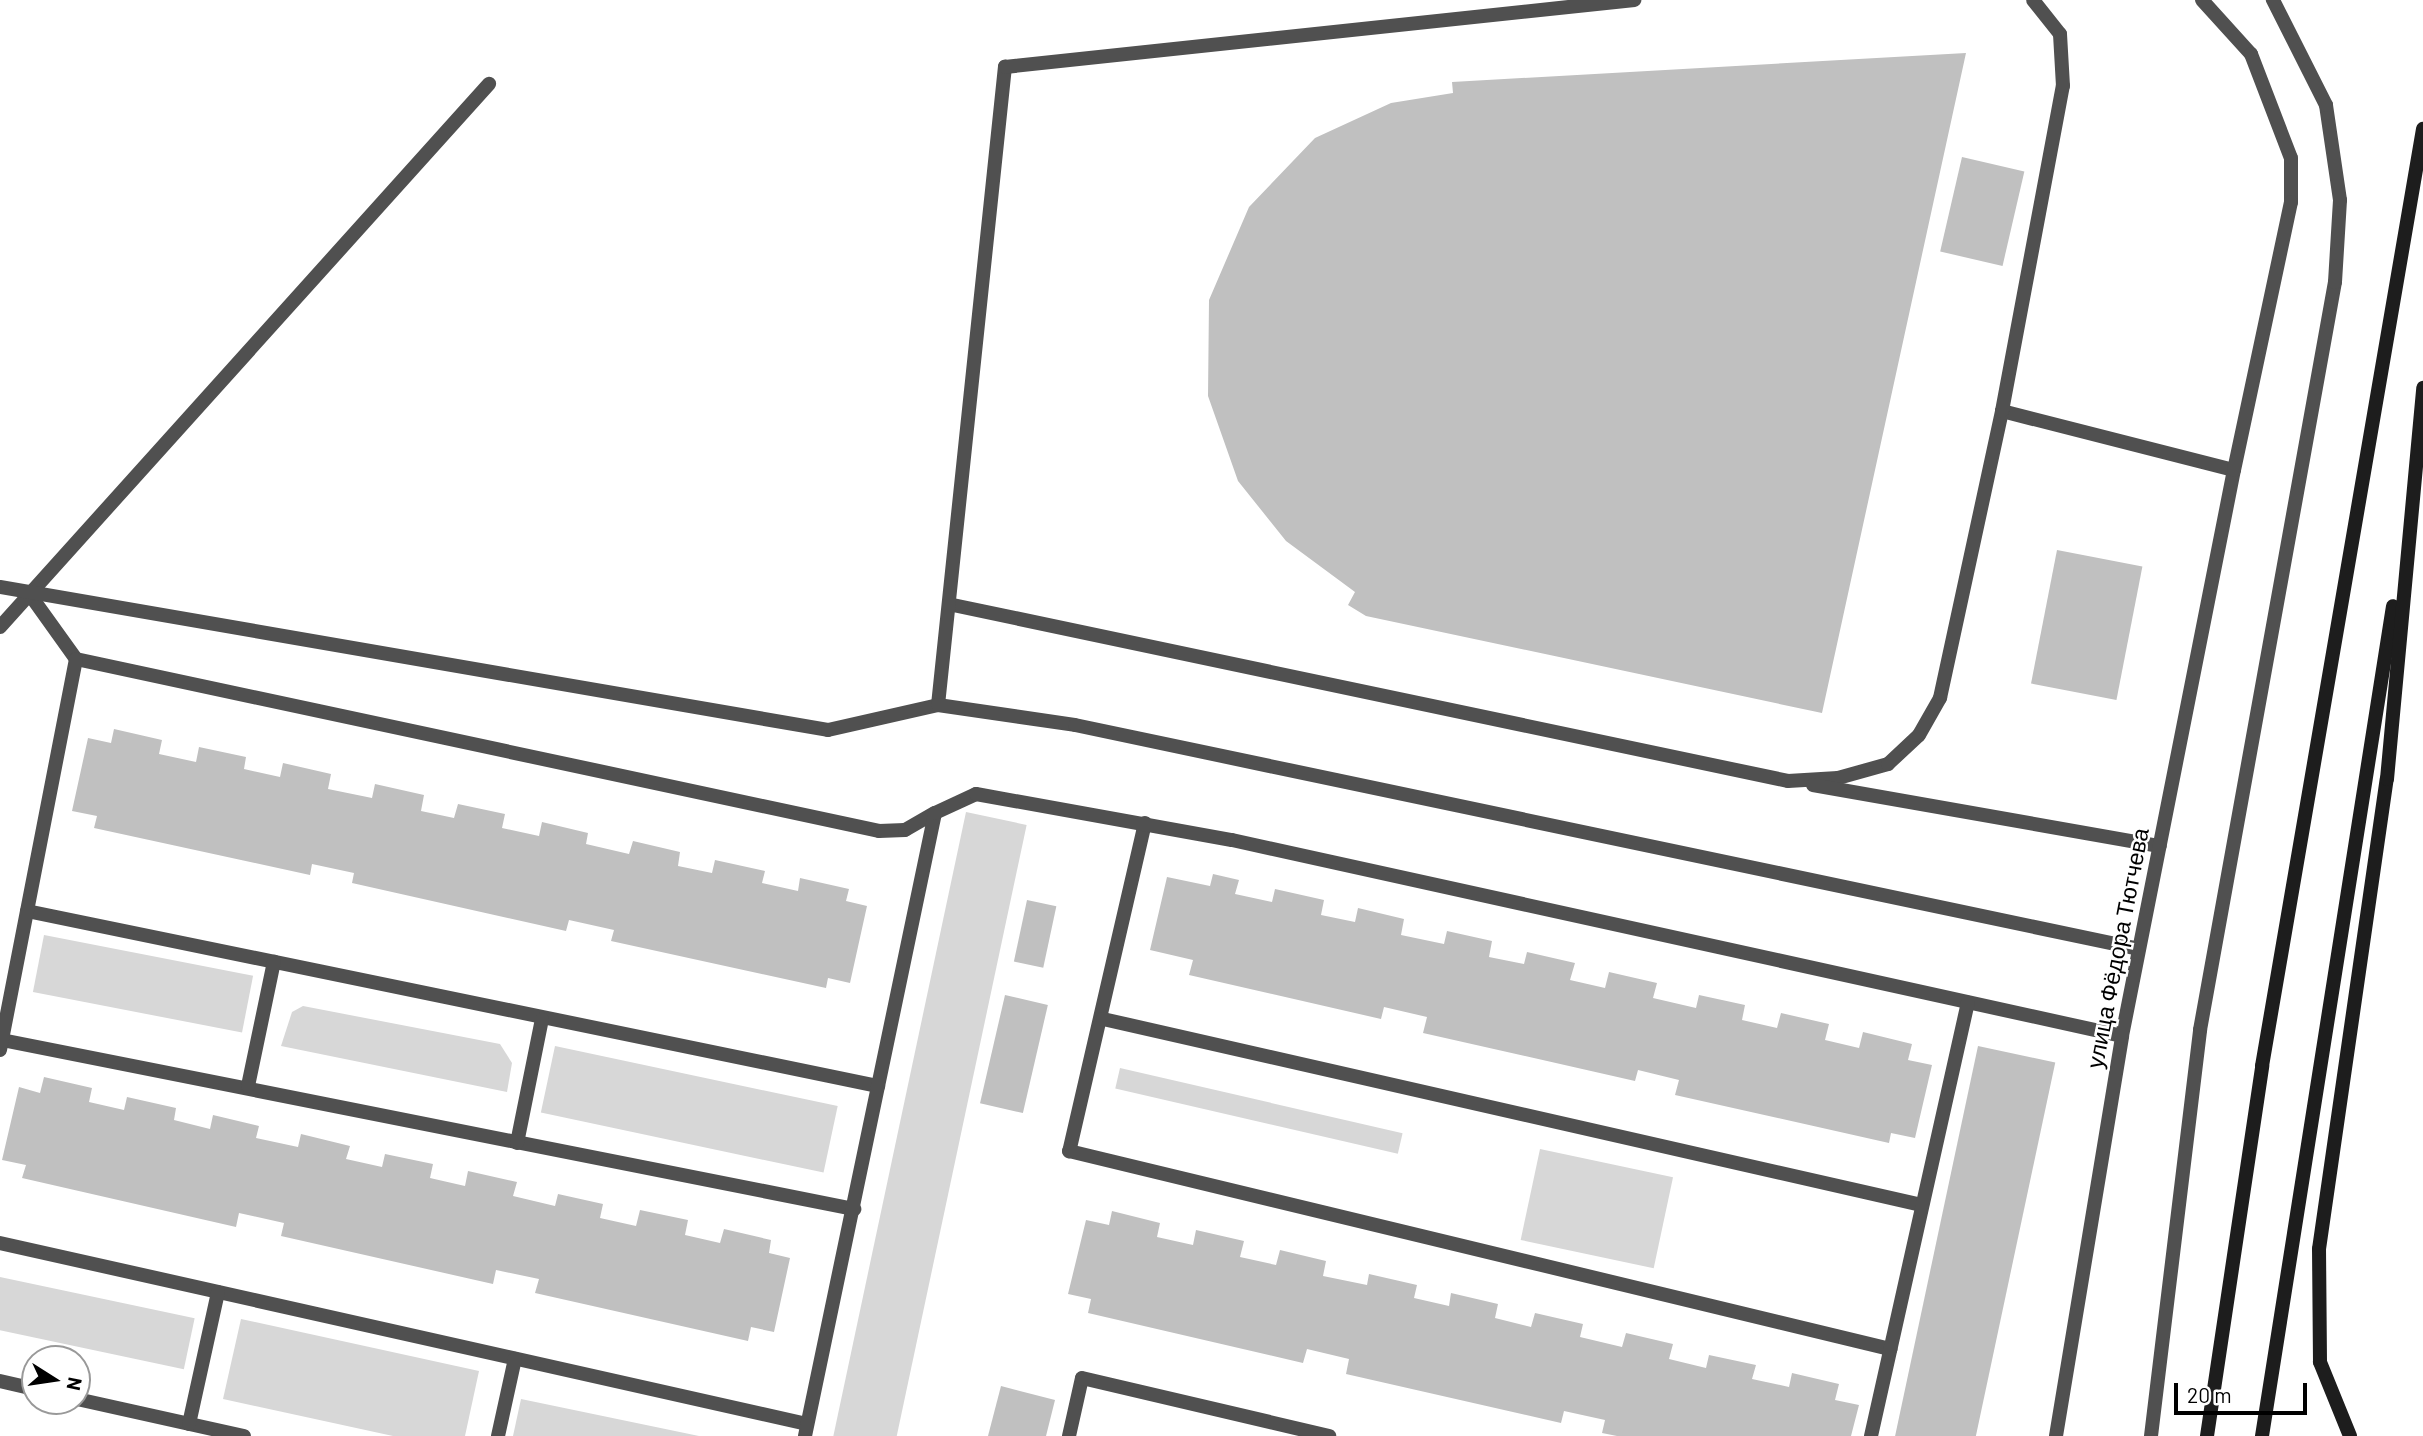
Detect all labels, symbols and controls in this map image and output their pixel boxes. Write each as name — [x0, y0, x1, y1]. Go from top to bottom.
street label: улица Фёдора Тютчева — [2080, 825, 2154, 1071]
north arrow — [21, 1345, 91, 1415]
scale bar — [2178, 1370, 2311, 1414]
text: N — [63, 1375, 88, 1393]
text: 20 m — [2187, 1382, 2232, 1407]

